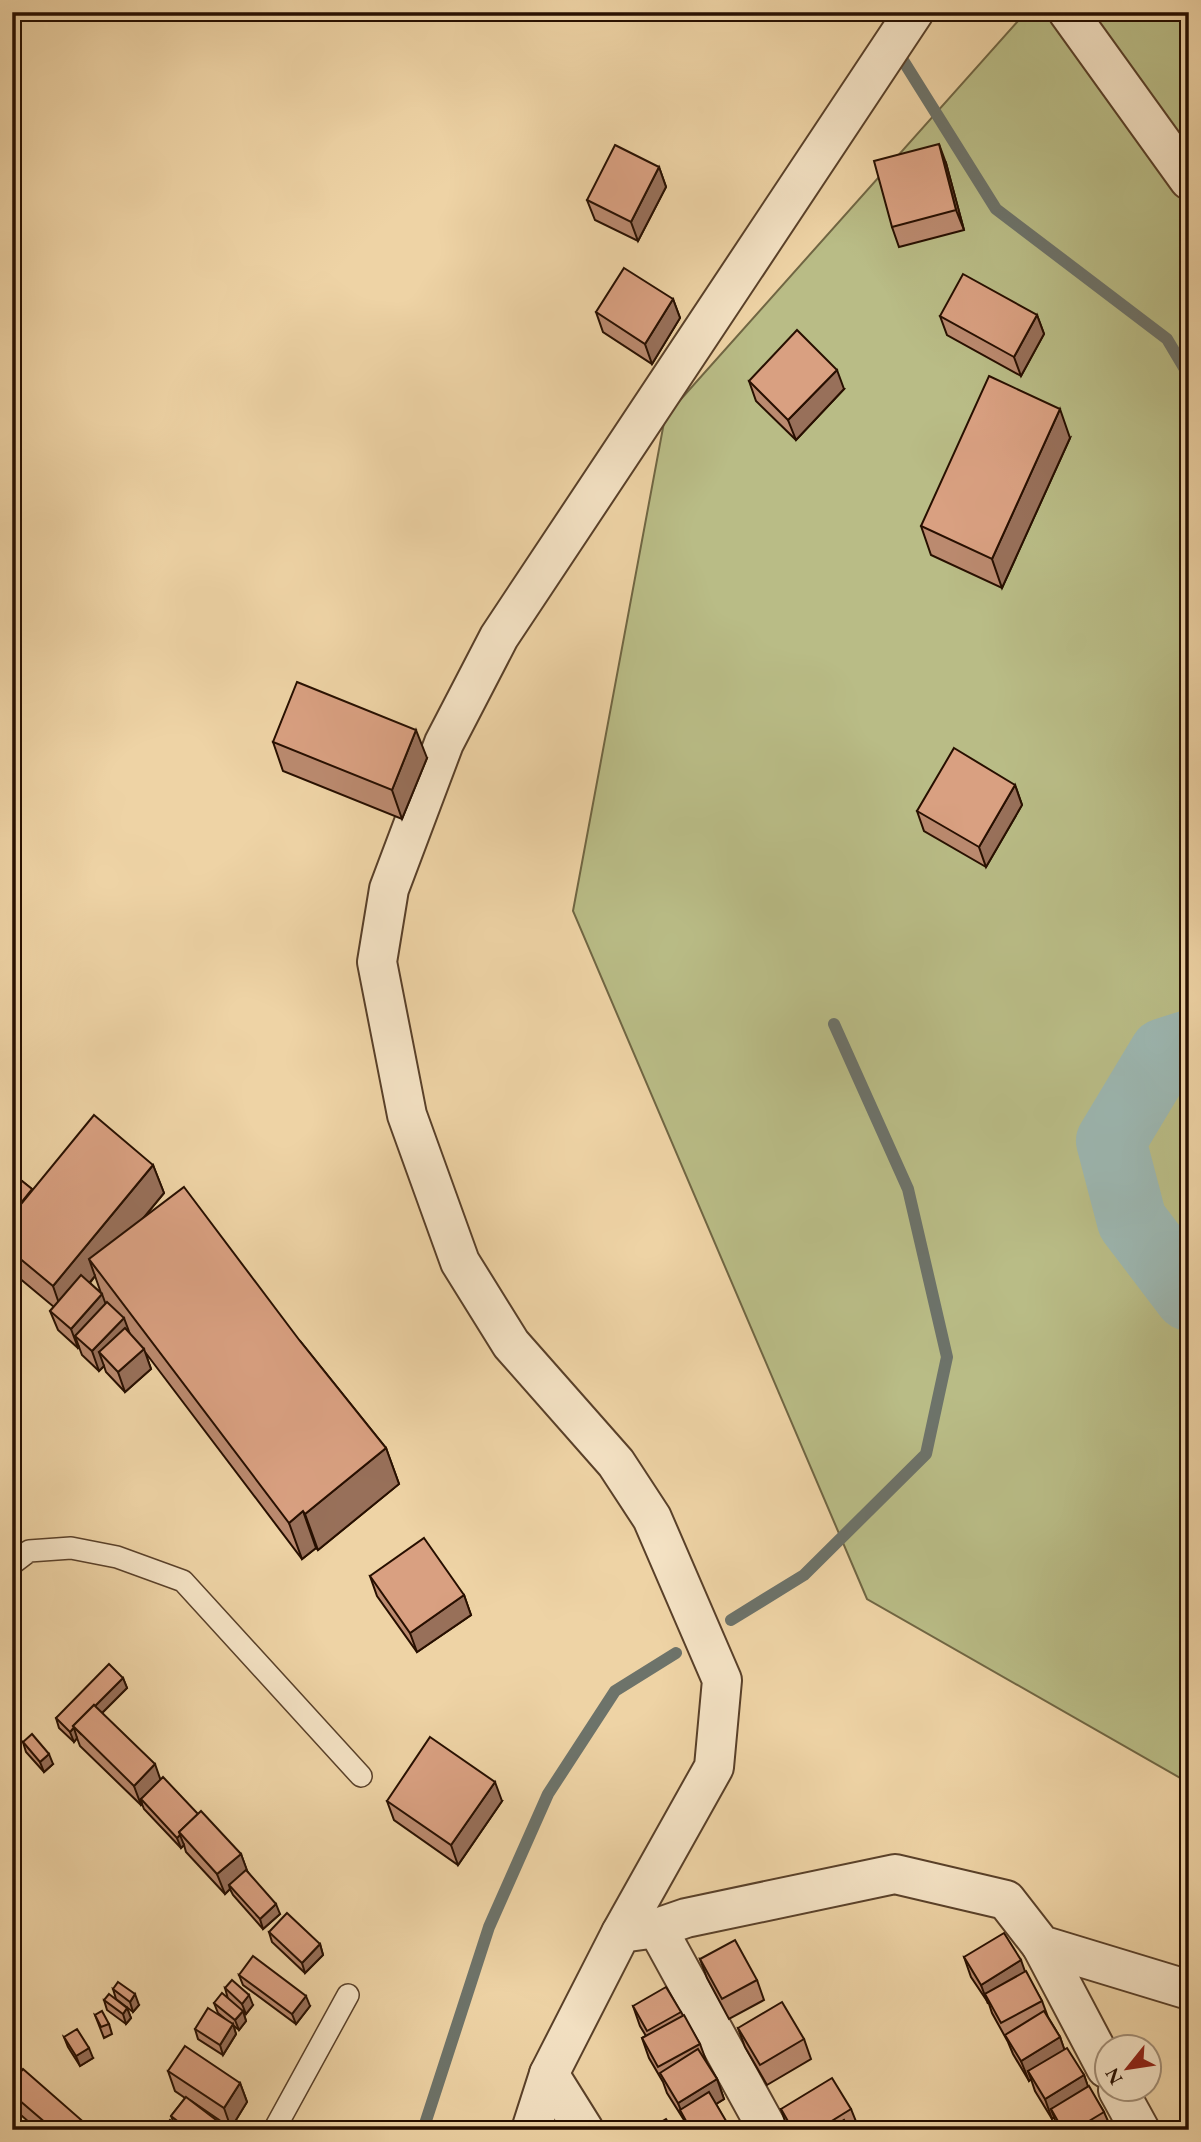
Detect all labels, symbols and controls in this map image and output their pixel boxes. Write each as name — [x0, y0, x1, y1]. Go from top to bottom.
north arrow — [1092, 2034, 1162, 2104]
text: N — [1099, 2063, 1128, 2089]

